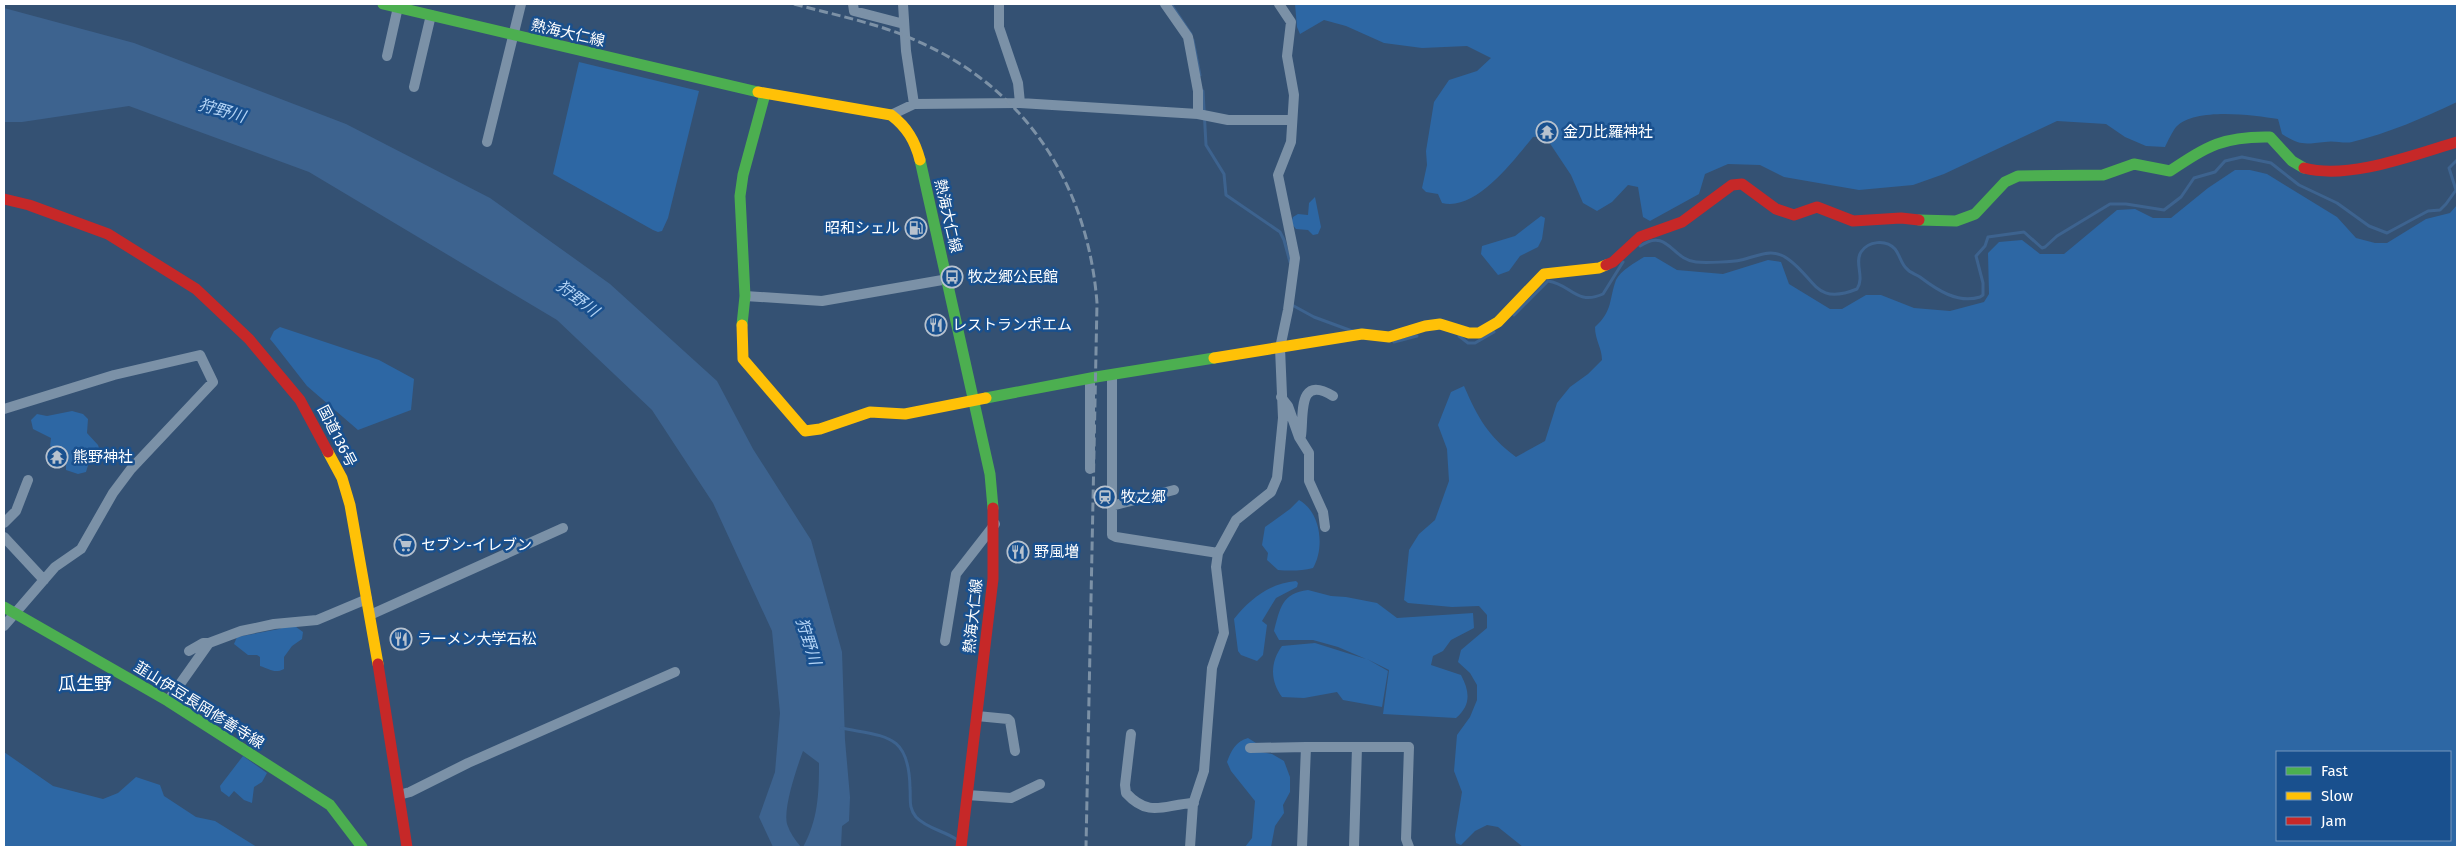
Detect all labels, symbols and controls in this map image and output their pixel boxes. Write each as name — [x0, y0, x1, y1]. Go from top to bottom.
street label: 熱海大仁線 — [529, 16, 607, 50]
water label: 狩野川 — [196, 95, 249, 127]
temple icon: 金刀比羅神社 — [1535, 120, 1559, 144]
place label: 金刀比羅神社 — [1563, 123, 1653, 141]
street label: 熱海大仁線 — [931, 177, 965, 255]
fuel station icon: 昭和シェル — [904, 216, 928, 240]
place label: 昭和シェル — [825, 219, 900, 237]
bus stop icon: 牧之郷公民館 — [940, 265, 964, 289]
place label: 牧之郷公民館 — [968, 268, 1058, 286]
water label: 狩野川 — [553, 276, 604, 322]
restaurant icon: レストランポエム — [924, 313, 948, 337]
place label: レストランポエム — [952, 316, 1072, 334]
street label: 国道136号 — [314, 402, 360, 470]
temple icon: 熊野神社 — [45, 445, 69, 469]
place label: 熊野神社 — [73, 448, 133, 466]
station icon: 牧之郷 — [1093, 485, 1117, 509]
place label: 牧之郷 — [1121, 488, 1166, 506]
supermarket icon: セブン-イレブン — [393, 533, 417, 557]
place label: セブン-イレブン — [421, 536, 532, 554]
restaurant icon: 野風増 — [1006, 540, 1030, 564]
place label: 野風増 — [1034, 543, 1079, 561]
street label: 熱海大仁線 — [960, 578, 986, 654]
water label: 狩野川 — [792, 615, 826, 669]
restaurant icon: ラーメン大学石松 — [389, 627, 413, 651]
place label: ラーメン大学石松 — [417, 630, 536, 648]
street label: 韮山伊豆長岡修善寺線 — [131, 658, 267, 752]
district label: 瓜生野 — [58, 673, 112, 695]
legend — [2276, 751, 2451, 841]
text: Fast — [2321, 762, 2348, 780]
text: Slow — [2321, 787, 2353, 805]
text: Jam — [2321, 812, 2347, 830]

